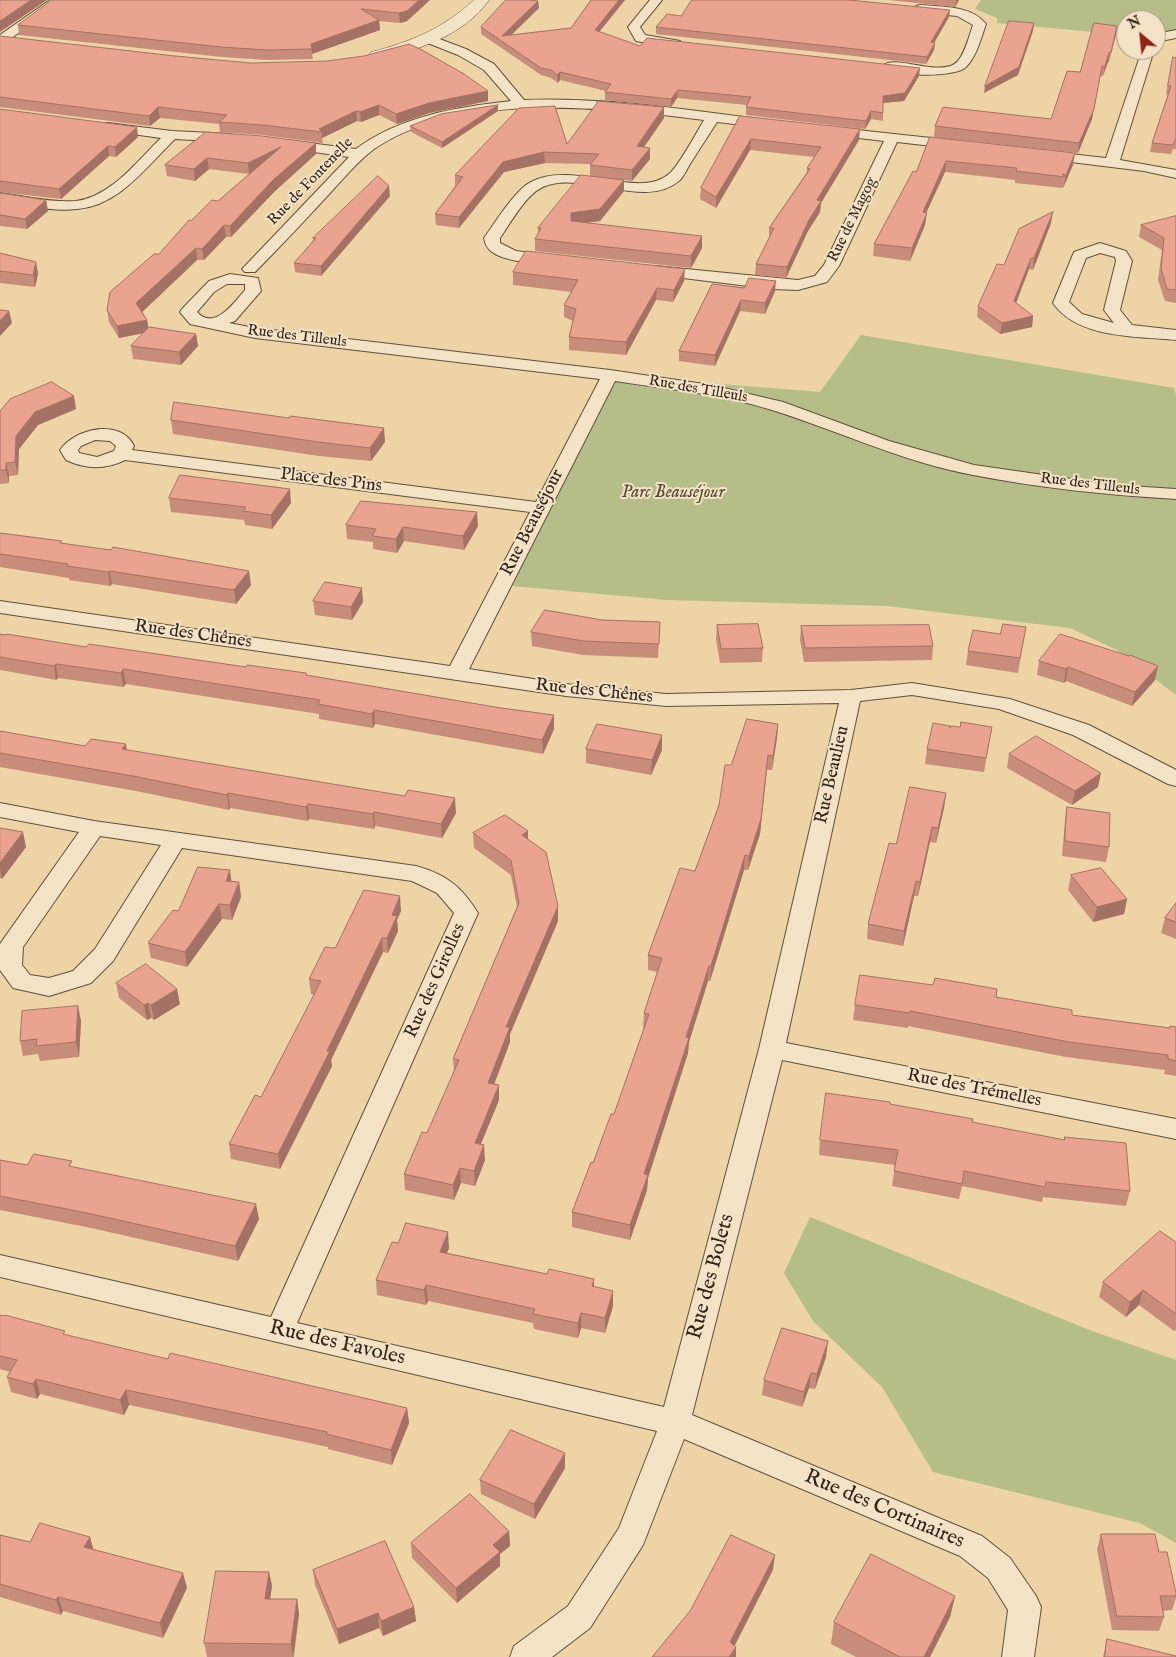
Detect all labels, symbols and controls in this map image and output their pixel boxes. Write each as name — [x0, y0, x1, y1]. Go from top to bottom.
north arrow — [1116, 10, 1166, 60]
text: N — [1125, 12, 1144, 33]
street label: Rue de Fontenelle — [265, 134, 357, 230]
street label: Rue de Magog — [825, 175, 881, 265]
street label: Rue des Tilleuls — [246, 322, 348, 352]
street label: Rue des Tilleuls — [647, 372, 749, 408]
street label: Place des Pins — [279, 464, 383, 498]
street label: Rue Beauséjour — [497, 466, 569, 580]
street label: Rue des Tilleuls — [1039, 470, 1141, 500]
park label: Parc Beauséjour — [621, 482, 725, 504]
street label: Rue des Chênes — [133, 616, 253, 654]
street label: Rue des Chênes — [534, 675, 654, 709]
street label: Rue Beaulieu — [811, 724, 855, 826]
street label: Rue des Girolles — [401, 920, 471, 1042]
street label: Rue des Trémelles — [905, 1065, 1043, 1113]
street label: Rue des Bolets — [683, 1212, 741, 1342]
street label: Rue des Favoles — [267, 1316, 407, 1372]
street label: Rue des Cortinaires — [800, 1465, 968, 1555]

